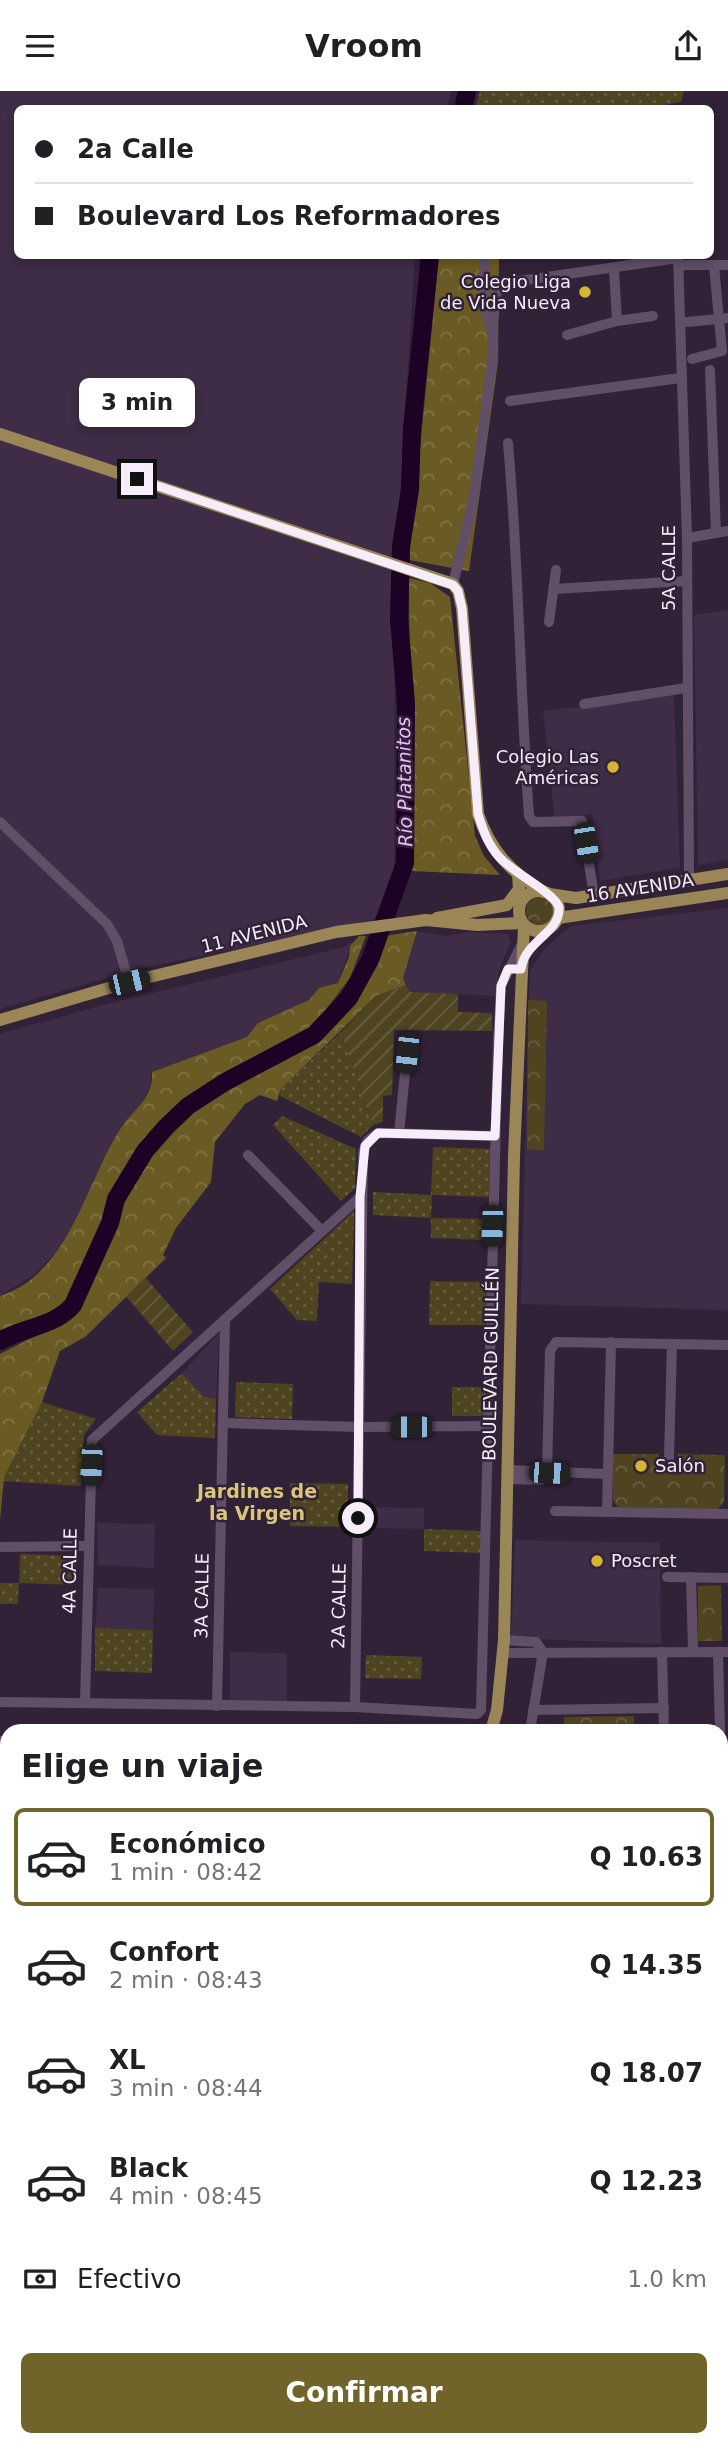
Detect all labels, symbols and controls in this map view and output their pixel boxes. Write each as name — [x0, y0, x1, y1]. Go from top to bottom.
icon: menu — [21, 27, 59, 65]
text: Vroom — [305, 27, 423, 65]
icon: share — [669, 27, 707, 65]
text: 2a Calle — [77, 134, 194, 164]
text: Boulevard Los Reformadores — [77, 201, 500, 231]
place label: Colegio Liga de Vida Nueva — [440, 271, 571, 313]
marker: Colegio Liga de Vida Nueva — [577, 284, 593, 300]
callout: 3 min — [79, 377, 195, 427]
text: 3 min — [101, 389, 173, 415]
route end — [121, 463, 153, 495]
street label: 5A CALLE — [658, 525, 679, 611]
water label: Río Platanitos — [392, 717, 416, 847]
place label: Colegio Las Américas — [496, 746, 599, 788]
marker: Colegio Las Américas — [605, 759, 621, 775]
car — [573, 821, 600, 865]
street label: 16 AVENIDA — [585, 869, 696, 906]
street label: 11 AVENIDA — [199, 910, 310, 957]
car — [107, 967, 152, 997]
car — [395, 1031, 420, 1075]
car — [481, 1205, 504, 1247]
street label: BOULEVARD GUILLÉN — [478, 1267, 503, 1461]
car — [391, 1417, 433, 1438]
car — [80, 1443, 103, 1487]
place label: Salón — [655, 1455, 705, 1476]
marker: Salón — [633, 1458, 649, 1474]
car — [528, 1462, 571, 1484]
district label: Jardines de la Virgen — [195, 1480, 317, 1524]
route start — [342, 1502, 374, 1534]
street label: 4A CALLE — [58, 1528, 81, 1614]
place label: Poscret — [611, 1550, 677, 1571]
street label: 3A CALLE — [190, 1553, 213, 1639]
marker: Poscret — [589, 1553, 605, 1569]
street label: 2A CALLE — [327, 1563, 350, 1649]
text: Elige un viaje — [21, 1747, 263, 1785]
icon: car — [25, 1826, 88, 1889]
text: Económico — [109, 1829, 266, 1859]
text: Q 10.63 — [590, 1842, 703, 1872]
text: 1 min · 08:42 — [109, 1859, 263, 1885]
icon: car — [25, 1934, 88, 1997]
text: Confort — [109, 1937, 219, 1967]
text: Q 14.35 — [590, 1950, 703, 1980]
text: 2 min · 08:43 — [109, 1967, 263, 1993]
icon: car — [25, 2042, 88, 2105]
text: XL — [109, 2045, 146, 2075]
text: Q 18.07 — [590, 2058, 703, 2088]
text: 3 min · 08:44 — [109, 2075, 263, 2101]
icon: car — [25, 2150, 88, 2213]
text: Black — [109, 2153, 188, 2183]
text: Q 12.23 — [590, 2166, 703, 2196]
text: 4 min · 08:45 — [109, 2183, 263, 2209]
icon: cash — [21, 2260, 59, 2298]
text: Efectivo — [77, 2264, 182, 2294]
text: 1.0 km — [627, 2266, 707, 2292]
button: Confirmar — [21, 2353, 707, 2433]

